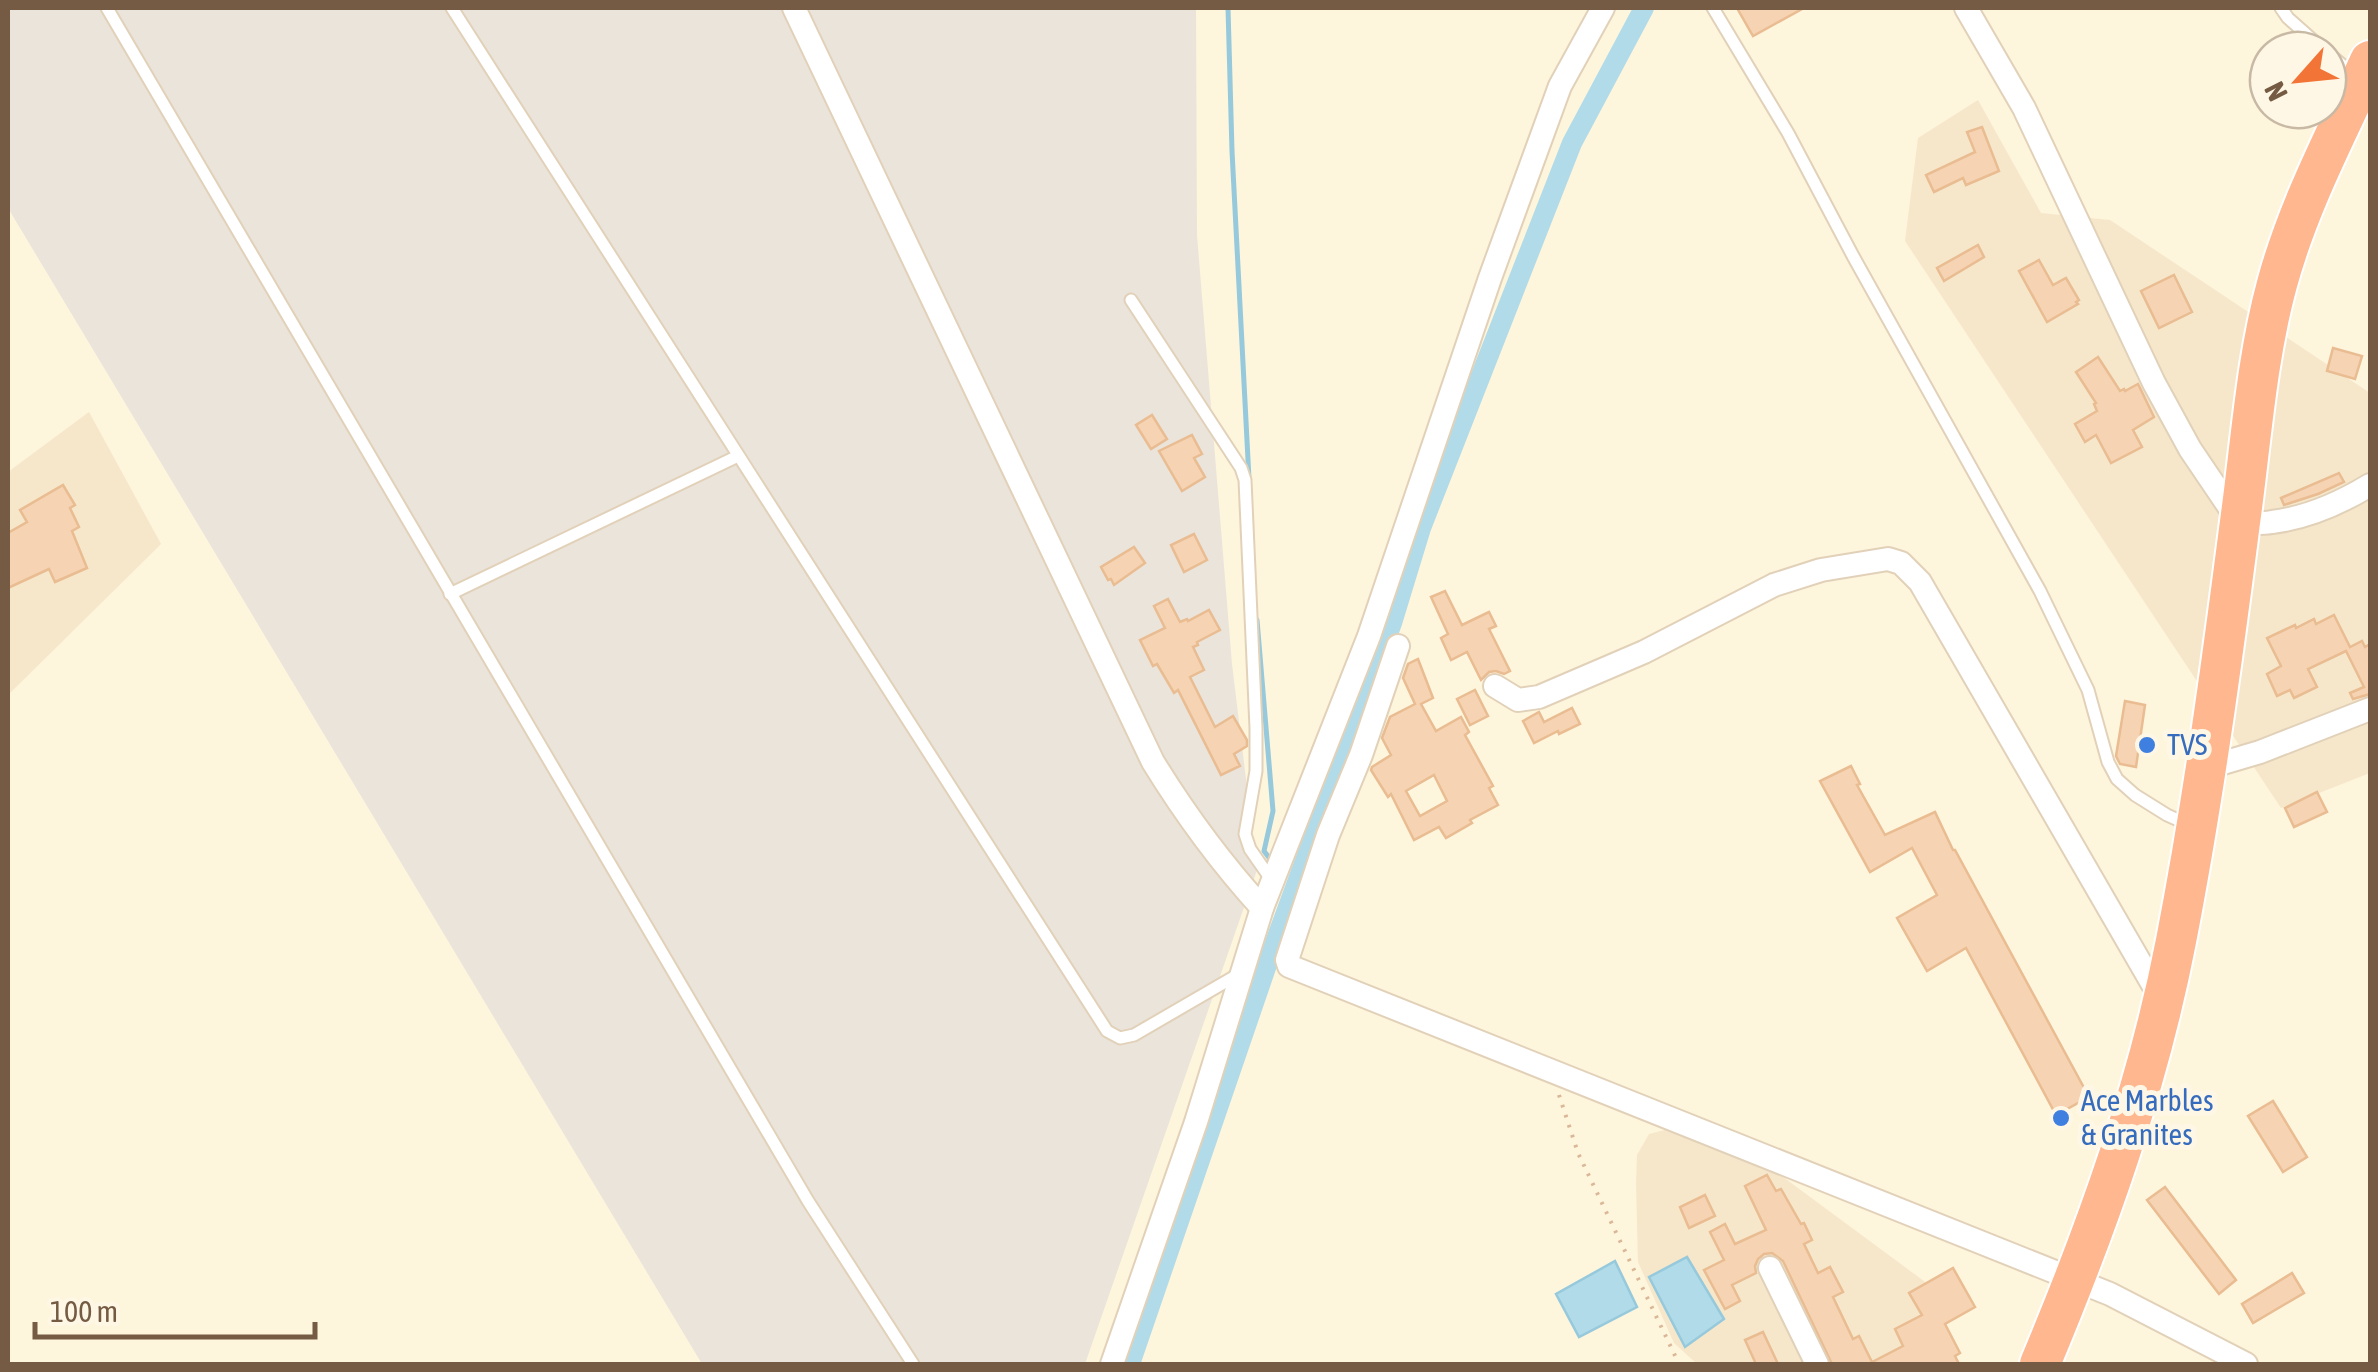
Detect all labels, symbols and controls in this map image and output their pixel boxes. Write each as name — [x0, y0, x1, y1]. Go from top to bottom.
north arrow — [2248, 30, 2348, 130]
text: N — [2258, 77, 2294, 106]
place label: TVS — [2167, 727, 2207, 761]
marker: TVS — [2136, 734, 2158, 756]
place label: Ace Marbles & Granites — [2081, 1083, 2214, 1151]
marker: Ace Marbles & Granites — [2050, 1107, 2072, 1129]
scale bar — [35, 1277, 315, 1339]
text: 100 m — [50, 1294, 118, 1328]

